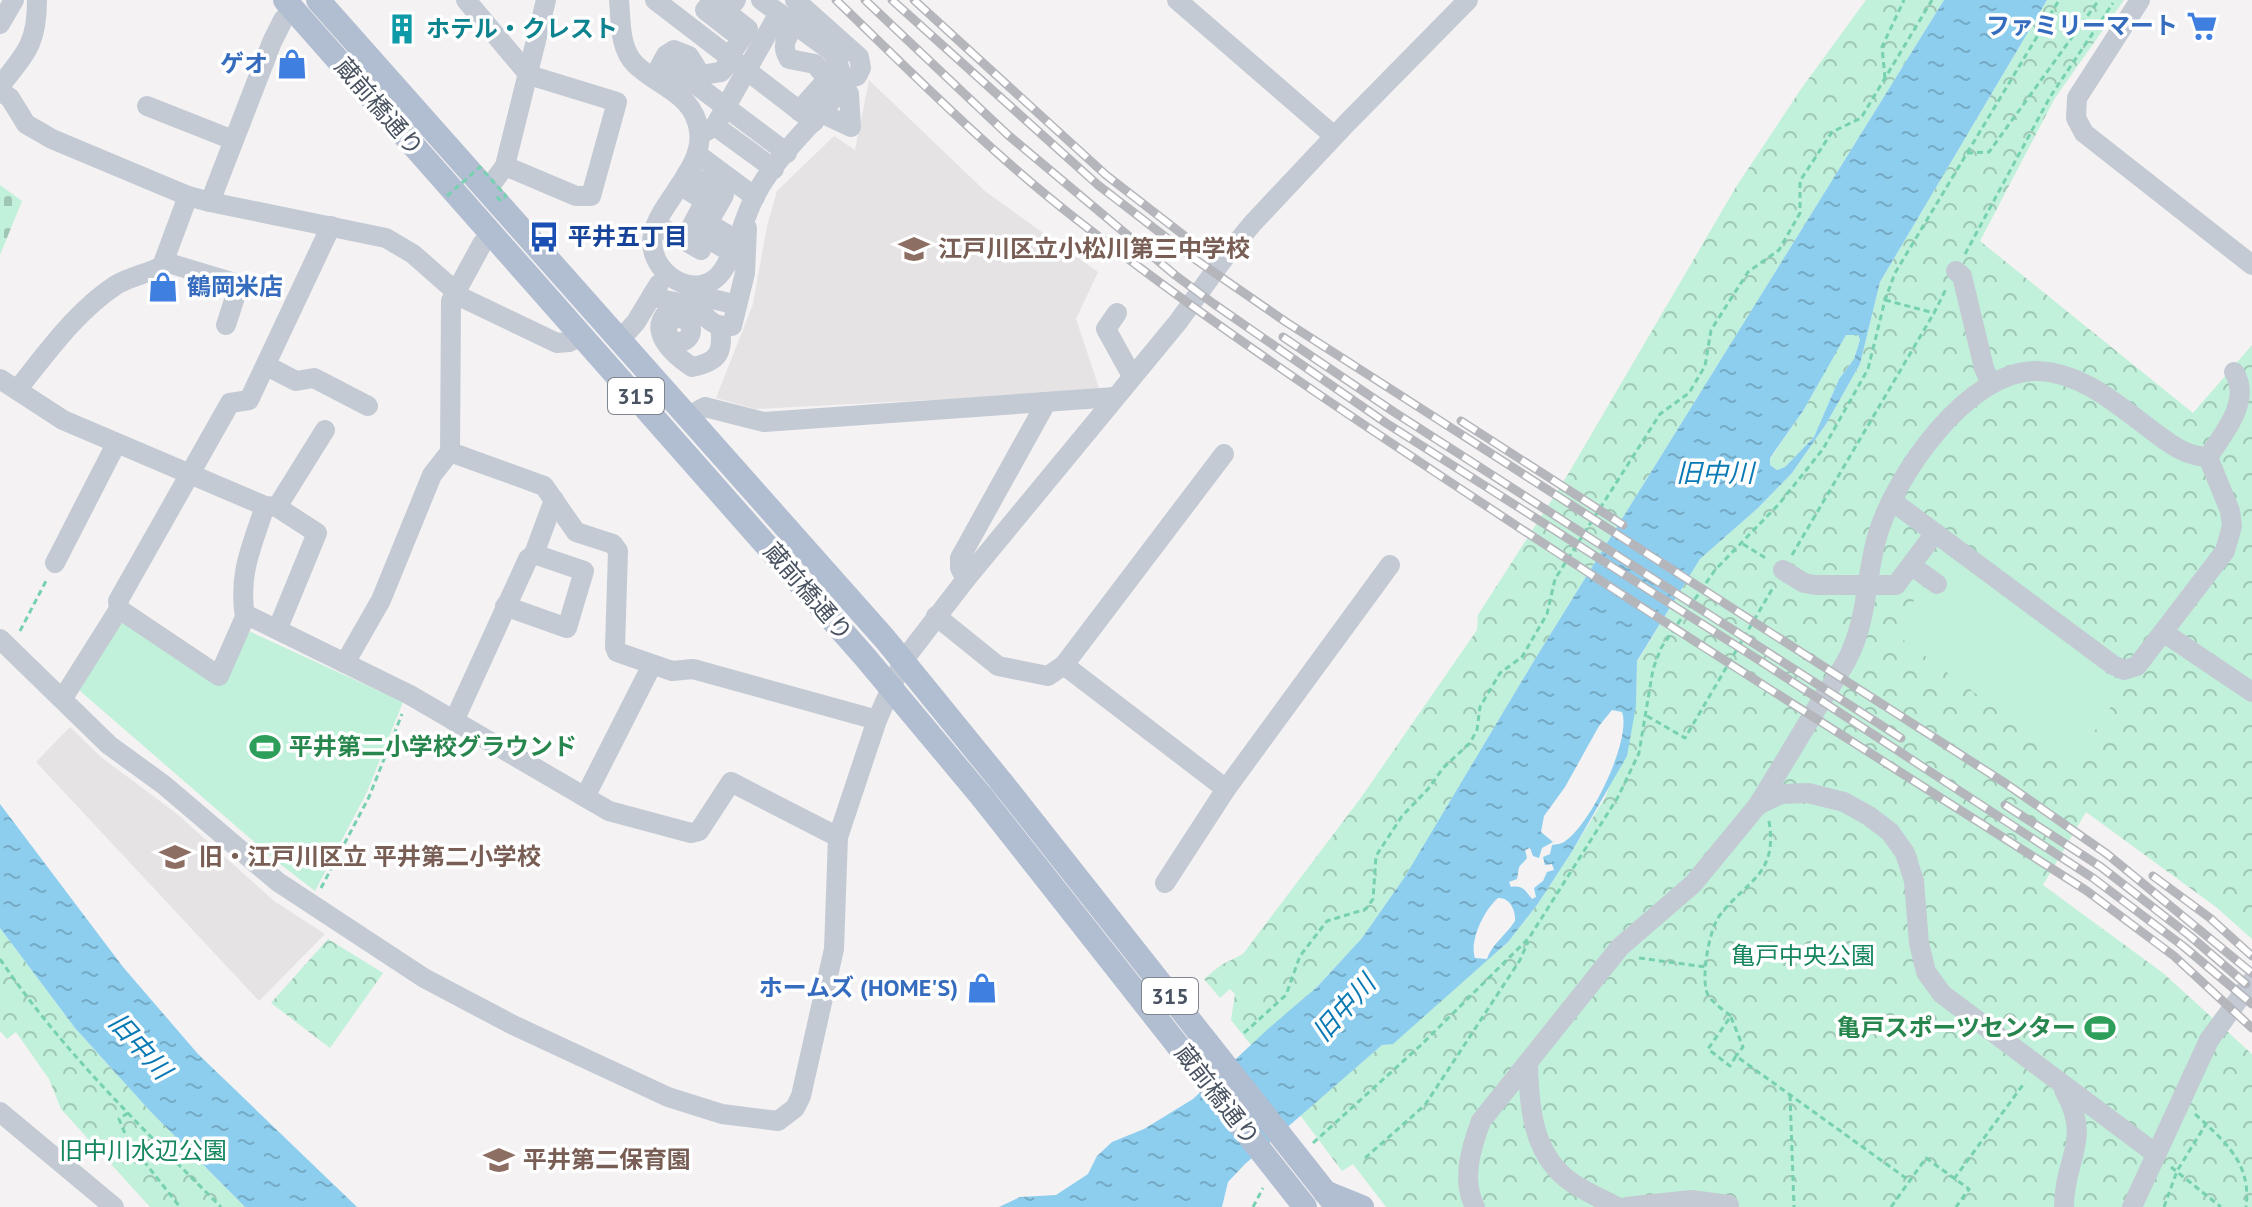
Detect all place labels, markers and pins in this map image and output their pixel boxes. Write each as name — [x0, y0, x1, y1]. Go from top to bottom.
supermarket icon: ファミリーマート — [2185, 9, 2219, 43]
place label: ファミリーマート — [1986, 10, 2178, 41]
building icon: ホテル・クレスト — [385, 12, 419, 46]
place label: ホテル・クレスト — [426, 13, 618, 44]
shop icon: ゲオ — [275, 47, 309, 81]
place label: ゲオ — [220, 48, 268, 79]
bus stop icon: 平井五丁目 — [527, 220, 561, 254]
place label: 平井五丁目 — [568, 221, 688, 252]
school or university icon: 江戸川区立小松川第三中学校 — [897, 232, 931, 266]
place label: 江戸川区立小松川第三中学校 — [938, 233, 1250, 264]
shop icon: 鶴岡米店 — [146, 270, 180, 304]
place label: 鶴岡米店 — [187, 271, 283, 302]
sports icon: 平井第二小学校グラウンド — [248, 730, 282, 764]
place label: 平井第二小学校グラウンド — [289, 731, 577, 762]
school or university icon: 旧・江戸川区立 平井第二小学校 — [158, 840, 192, 874]
place label: 旧・江戸川区立 平井第二小学校 — [199, 841, 541, 872]
shop icon: ホームズ (HOME'S) — [965, 971, 999, 1005]
place label: ホームズ (HOME'S) — [759, 972, 958, 1003]
sports icon: 亀戸スポーツセンター — [2083, 1011, 2117, 1045]
place label: 亀戸スポーツセンター — [1836, 1012, 2076, 1043]
school or university icon: 平井第二保育園 — [482, 1143, 516, 1177]
place label: 平井第二保育園 — [523, 1144, 691, 1175]

